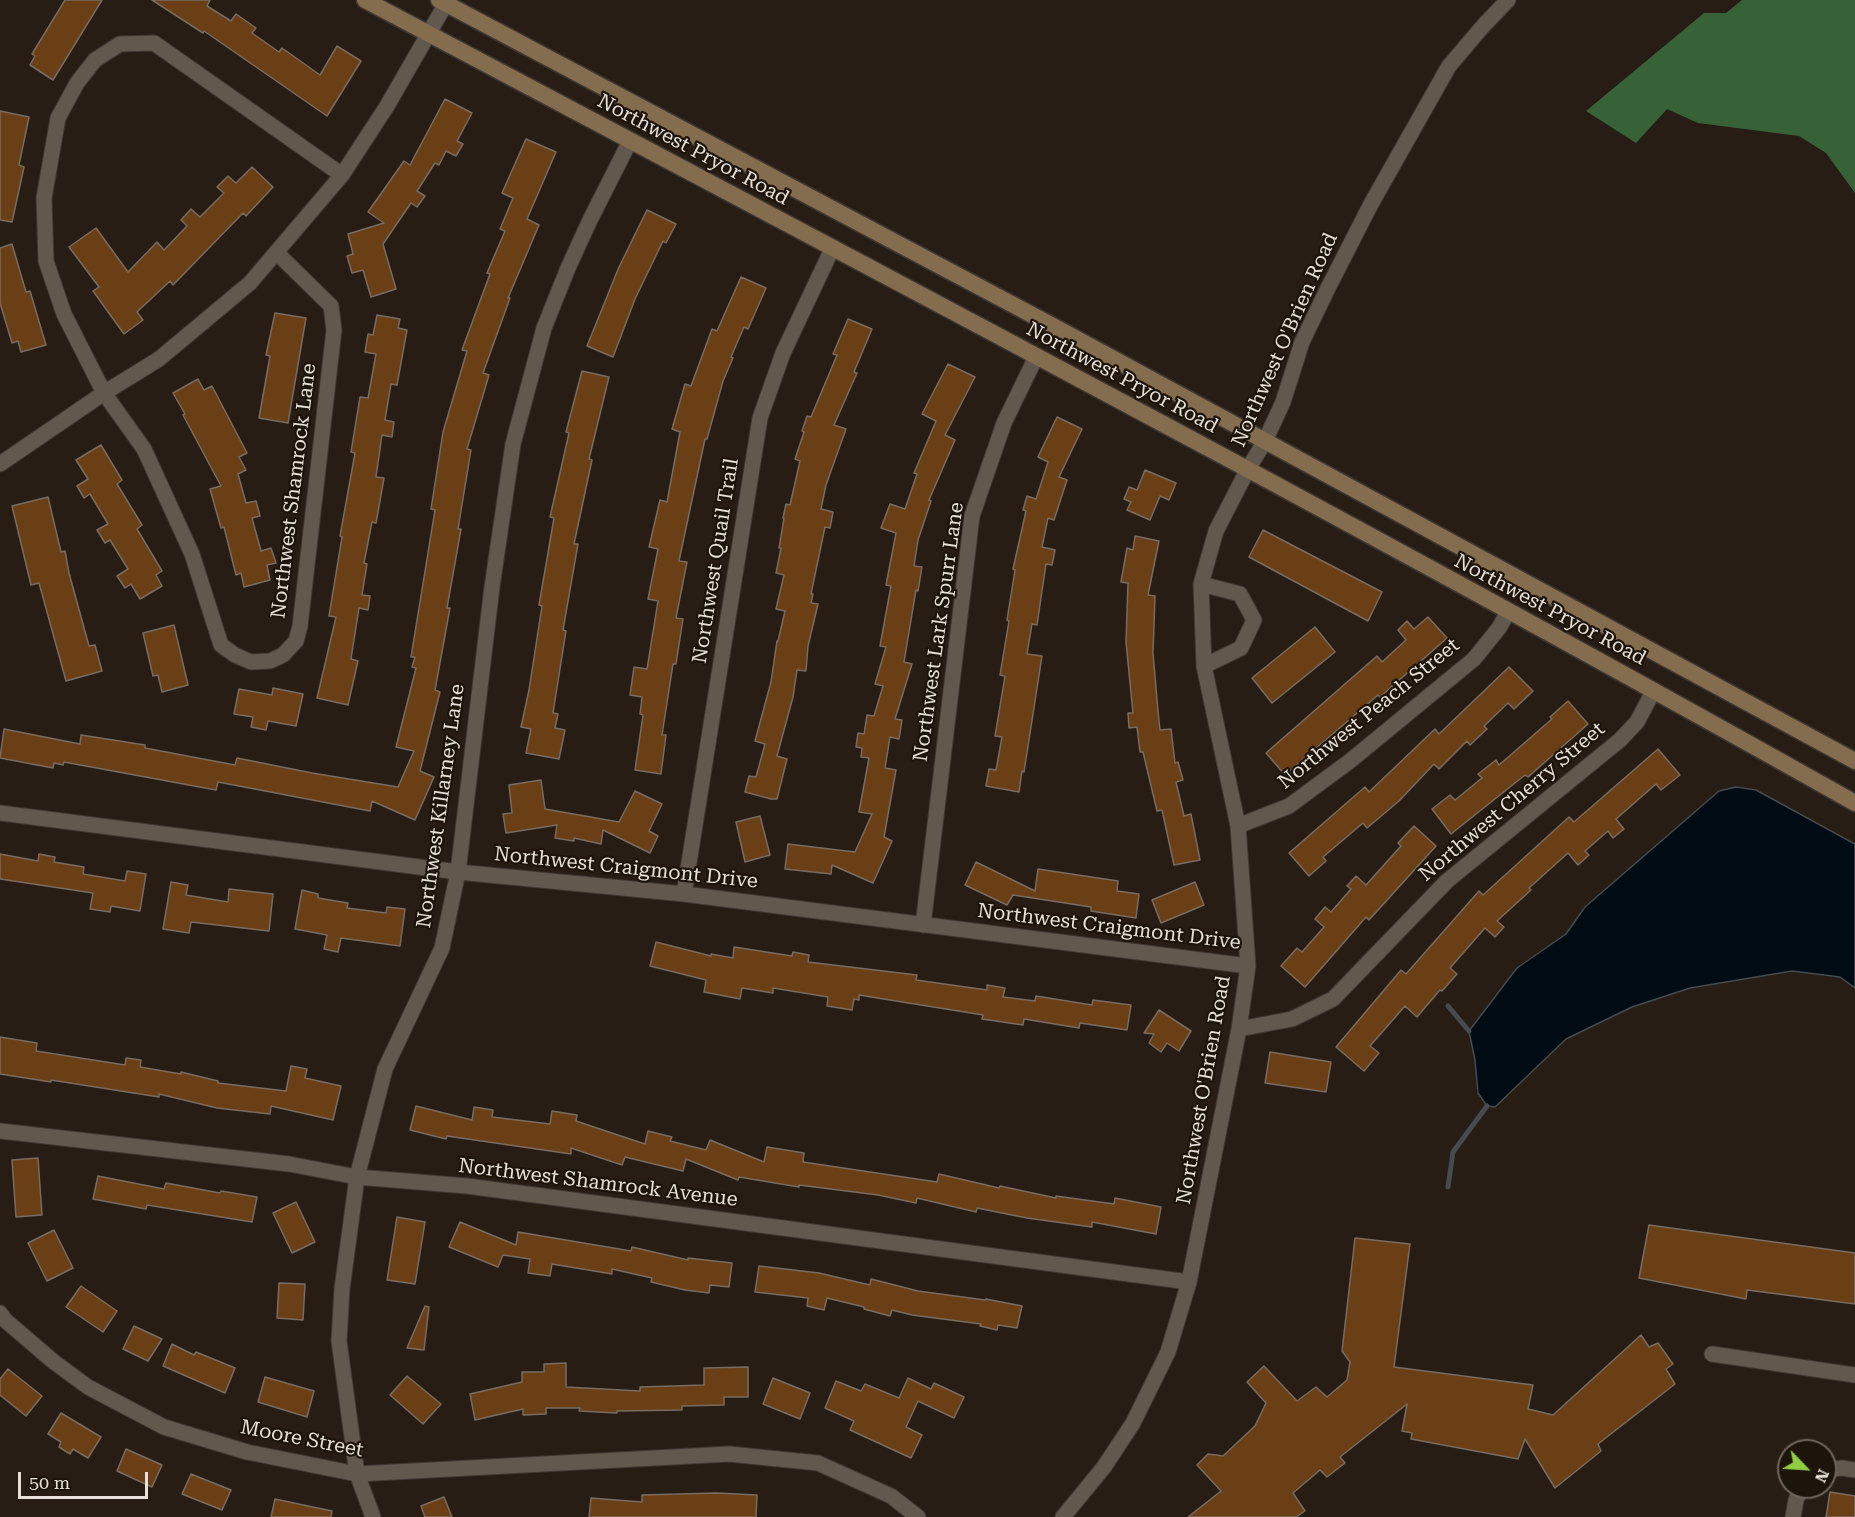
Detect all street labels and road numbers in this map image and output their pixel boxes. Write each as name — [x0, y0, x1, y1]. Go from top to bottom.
street label: Northwest Pryor Road — [593, 89, 793, 211]
street label: Northwest O'Brien Road — [1227, 229, 1343, 451]
street label: Northwest Pryor Road — [1022, 317, 1222, 439]
street label: Northwest Shamrock Lane — [266, 362, 322, 620]
street label: Northwest Quail Trail — [688, 457, 744, 665]
street label: Northwest Lark Spurr Lane — [909, 501, 969, 763]
street label: Northwest Pryor Road — [1450, 549, 1650, 671]
street label: Northwest Peach Street — [1273, 633, 1465, 795]
street label: Northwest Killarney Lane — [412, 682, 470, 930]
street label: Northwest Cherry Street — [1414, 717, 1610, 887]
street label: Northwest Craigmont Drive — [493, 842, 759, 894]
street label: Northwest Craigmont Drive — [976, 899, 1242, 955]
street label: Northwest O'Brien Road — [1172, 974, 1236, 1206]
street label: Northwest Shamrock Avenue — [457, 1154, 739, 1212]
street label: Moore Street — [238, 1415, 366, 1463]

